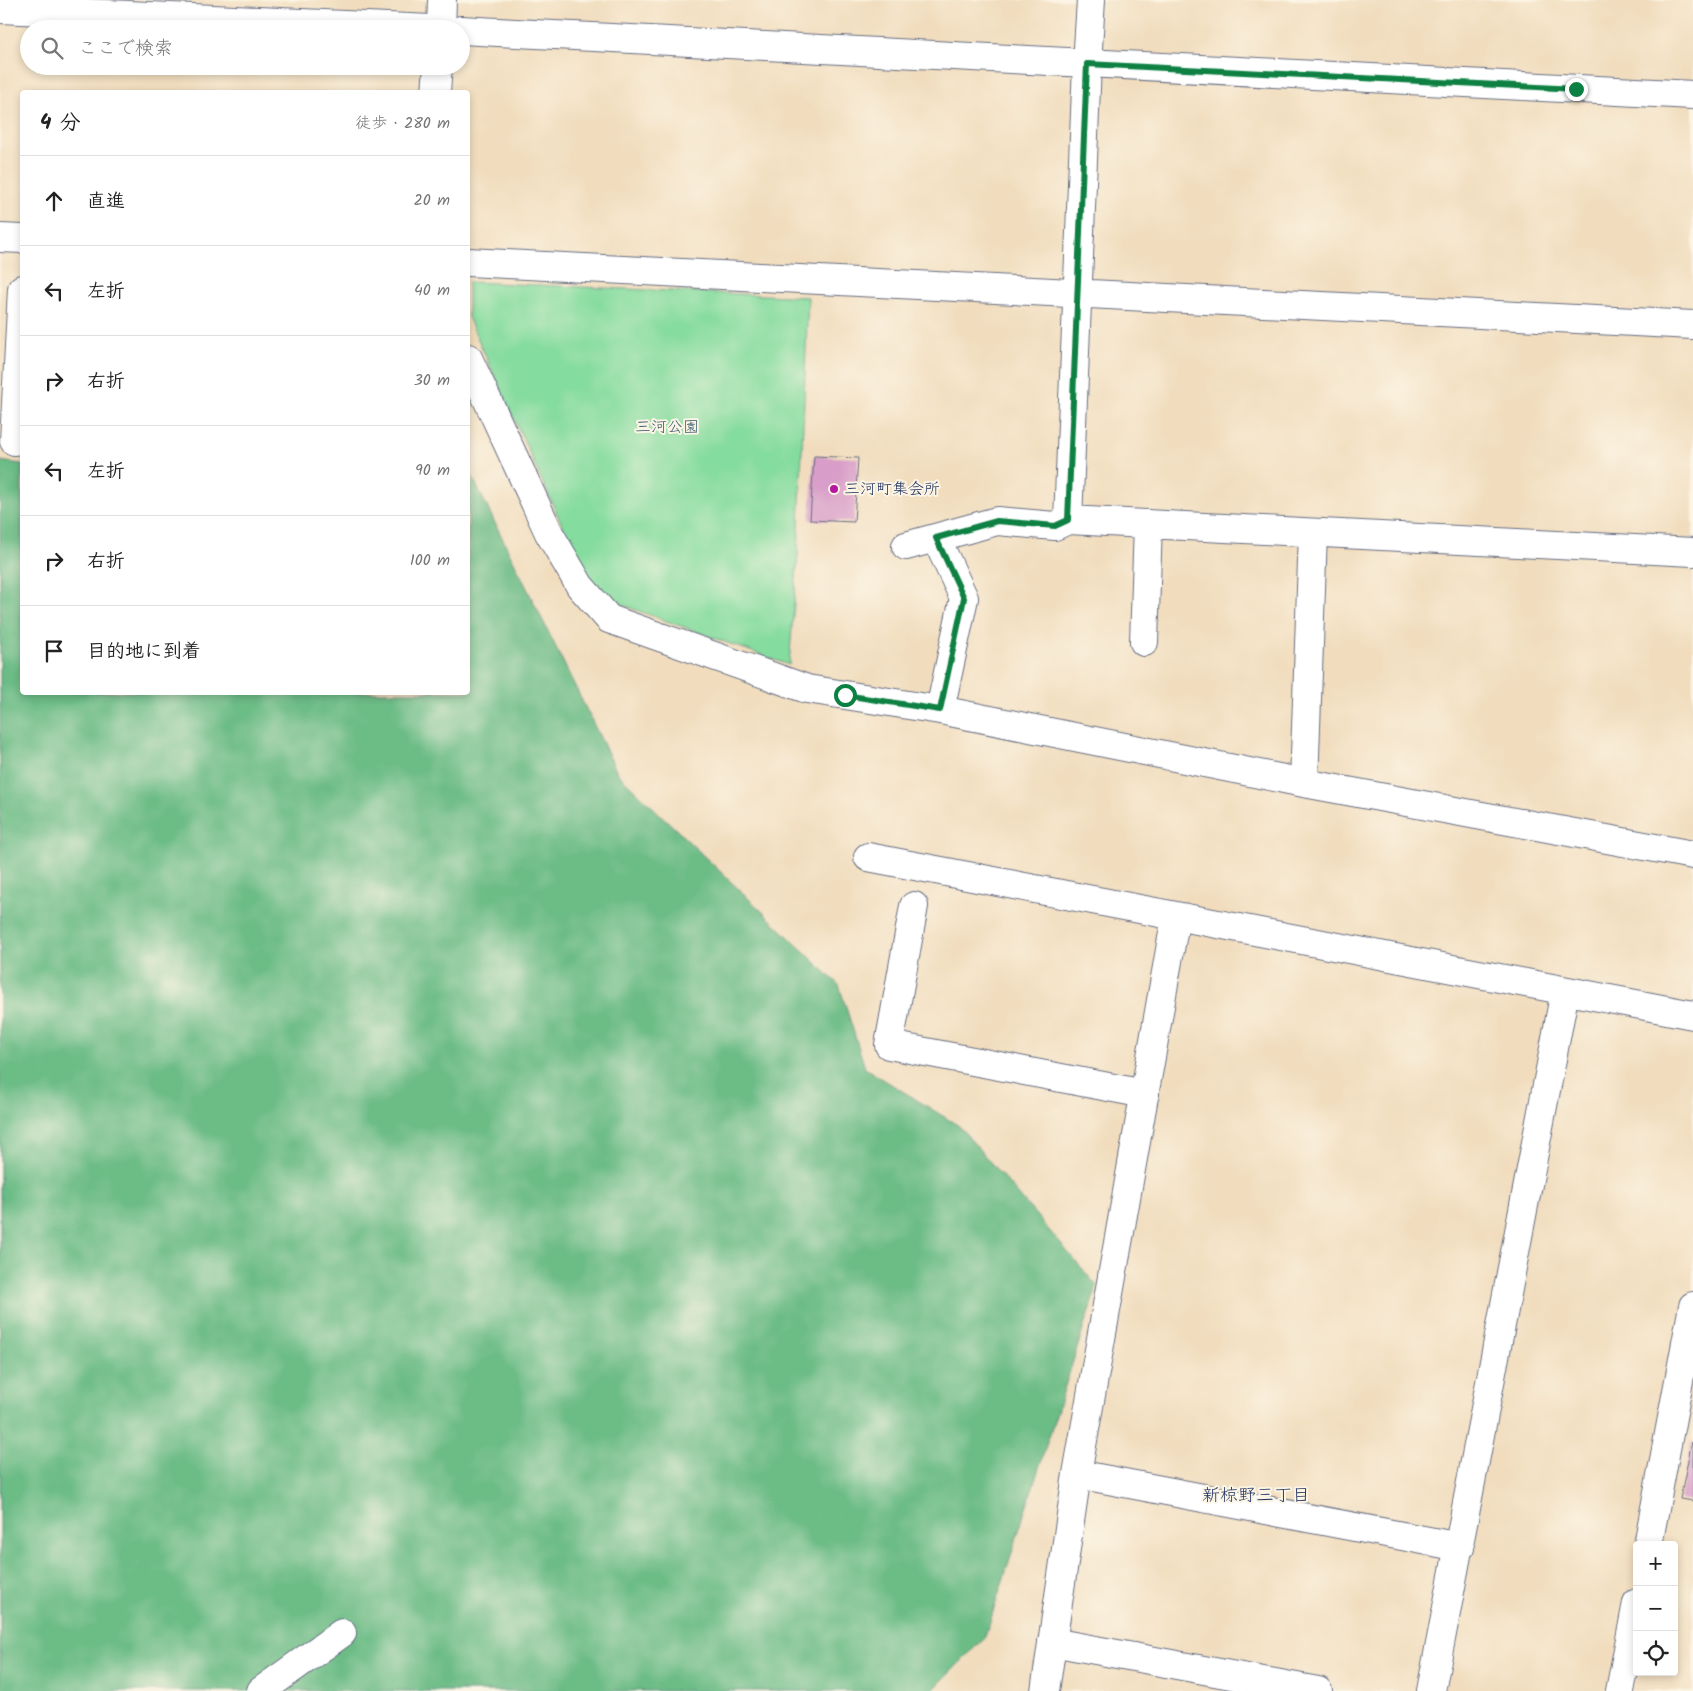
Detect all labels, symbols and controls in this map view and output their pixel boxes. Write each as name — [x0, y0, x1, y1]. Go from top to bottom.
search box — [20, 20, 470, 75]
icon: search — [38, 34, 66, 62]
text: ここで検索 — [78, 34, 173, 64]
route end — [1565, 78, 1588, 101]
text: 4 分 — [40, 107, 81, 140]
text: 徒歩 · 280 m — [355, 111, 450, 136]
icon: ahead — [40, 187, 68, 215]
text: 直進 — [87, 187, 125, 217]
text: 20 m — [414, 188, 450, 213]
icon: left — [40, 277, 68, 305]
text: 左折 — [87, 277, 125, 307]
text: 40 m — [414, 278, 450, 303]
icon: right — [40, 367, 68, 395]
text: 右折 — [87, 367, 125, 397]
text: 30 m — [414, 368, 450, 393]
park label: 三河公園 — [635, 415, 699, 440]
icon: left — [40, 457, 68, 485]
text: 左折 — [87, 457, 125, 487]
text: 90 m — [415, 458, 450, 483]
place label: 三河町集会所 — [844, 477, 940, 502]
marker: 三河町集会所 — [828, 483, 840, 495]
icon: right — [40, 547, 68, 575]
text: 右折 — [87, 547, 125, 577]
text: 100 m — [410, 548, 450, 573]
icon: arrive — [40, 637, 68, 665]
text: 目的地に到着 — [87, 637, 201, 667]
route start — [834, 684, 857, 707]
district label: 新椋野三丁目 — [1202, 1482, 1310, 1511]
map controls — [1633, 1541, 1678, 1676]
button: + — [1633, 1541, 1678, 1586]
button: − — [1633, 1586, 1678, 1631]
button: locate — [1633, 1631, 1678, 1676]

